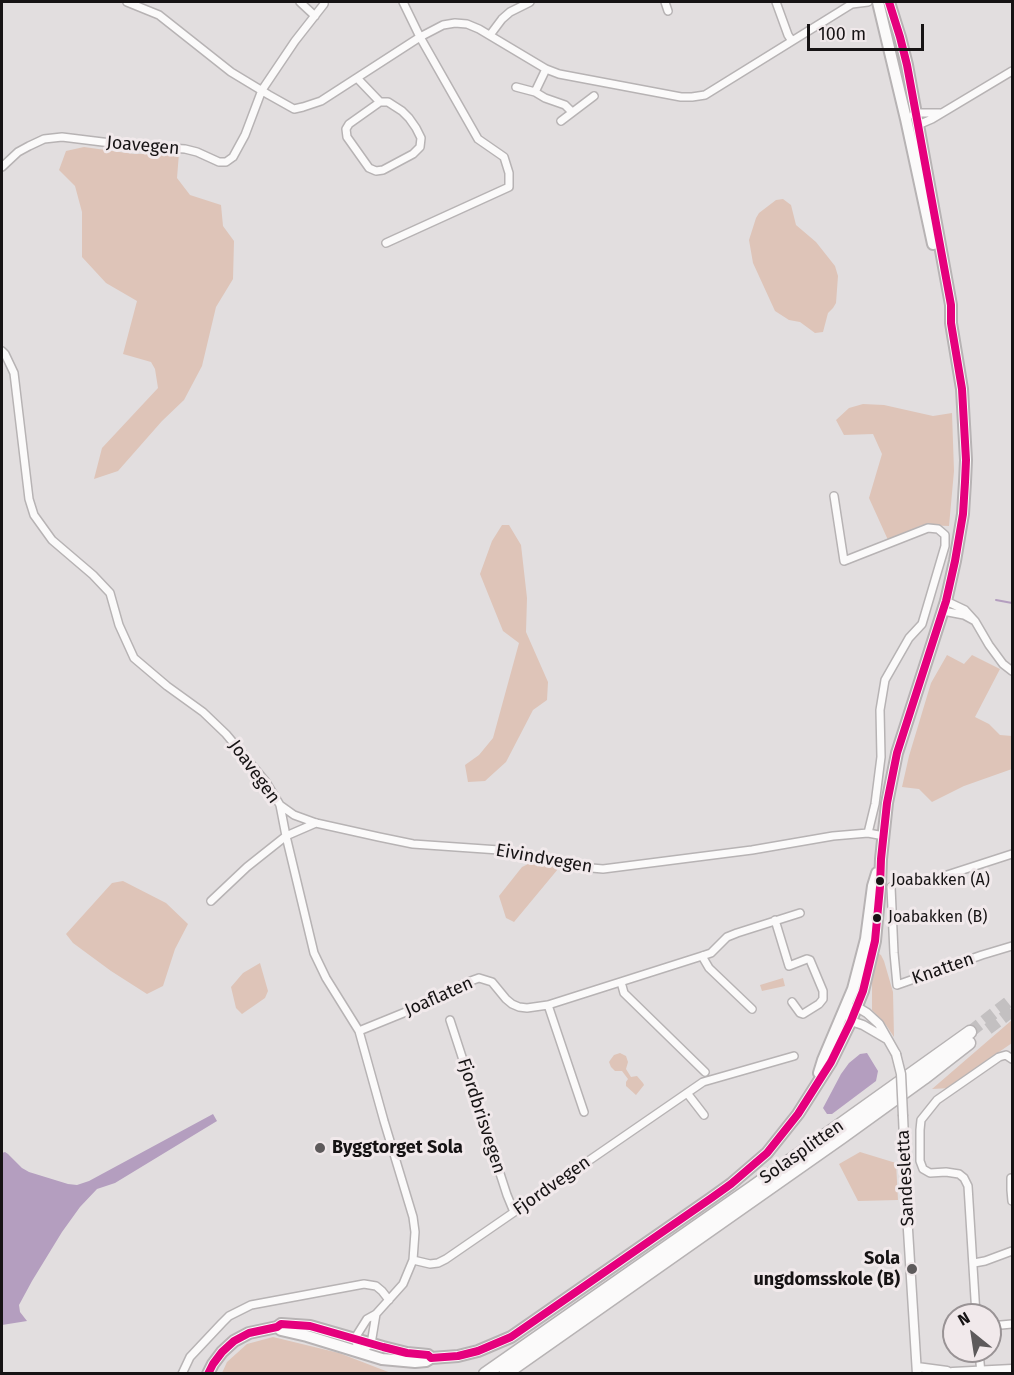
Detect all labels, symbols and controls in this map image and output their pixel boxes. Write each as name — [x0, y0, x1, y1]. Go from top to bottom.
scale bar — [810, 12, 927, 50]
text: 100 m — [818, 23, 866, 45]
street label: Joavegen — [106, 132, 180, 160]
street label: Joavegen — [224, 736, 284, 808]
street label: Eivindvegen — [494, 840, 594, 878]
place label: Joabakken (A) — [891, 871, 990, 891]
marker: Joabakken (A) — [874, 875, 886, 887]
place label: Joabakken (B) — [888, 908, 987, 928]
marker: Joabakken (B) — [871, 912, 883, 924]
street label: Knatten — [909, 948, 977, 990]
street label: Joaflaten — [401, 972, 477, 1022]
street label: Fjordbrisvegen — [452, 1056, 510, 1176]
street label: Solasplitten — [756, 1115, 848, 1189]
street label: Sandesletta — [893, 1129, 919, 1227]
place label: Byggtorget Sola — [332, 1137, 463, 1159]
marker: Byggtorget Sola — [313, 1141, 327, 1155]
street label: Fjordvegen — [509, 1152, 595, 1220]
place label: Sola ungdomsskole (B) — [754, 1248, 900, 1290]
marker: Sola ungdomsskole (B) — [905, 1262, 919, 1276]
north arrow — [942, 1303, 1002, 1363]
text: N — [954, 1308, 973, 1330]

